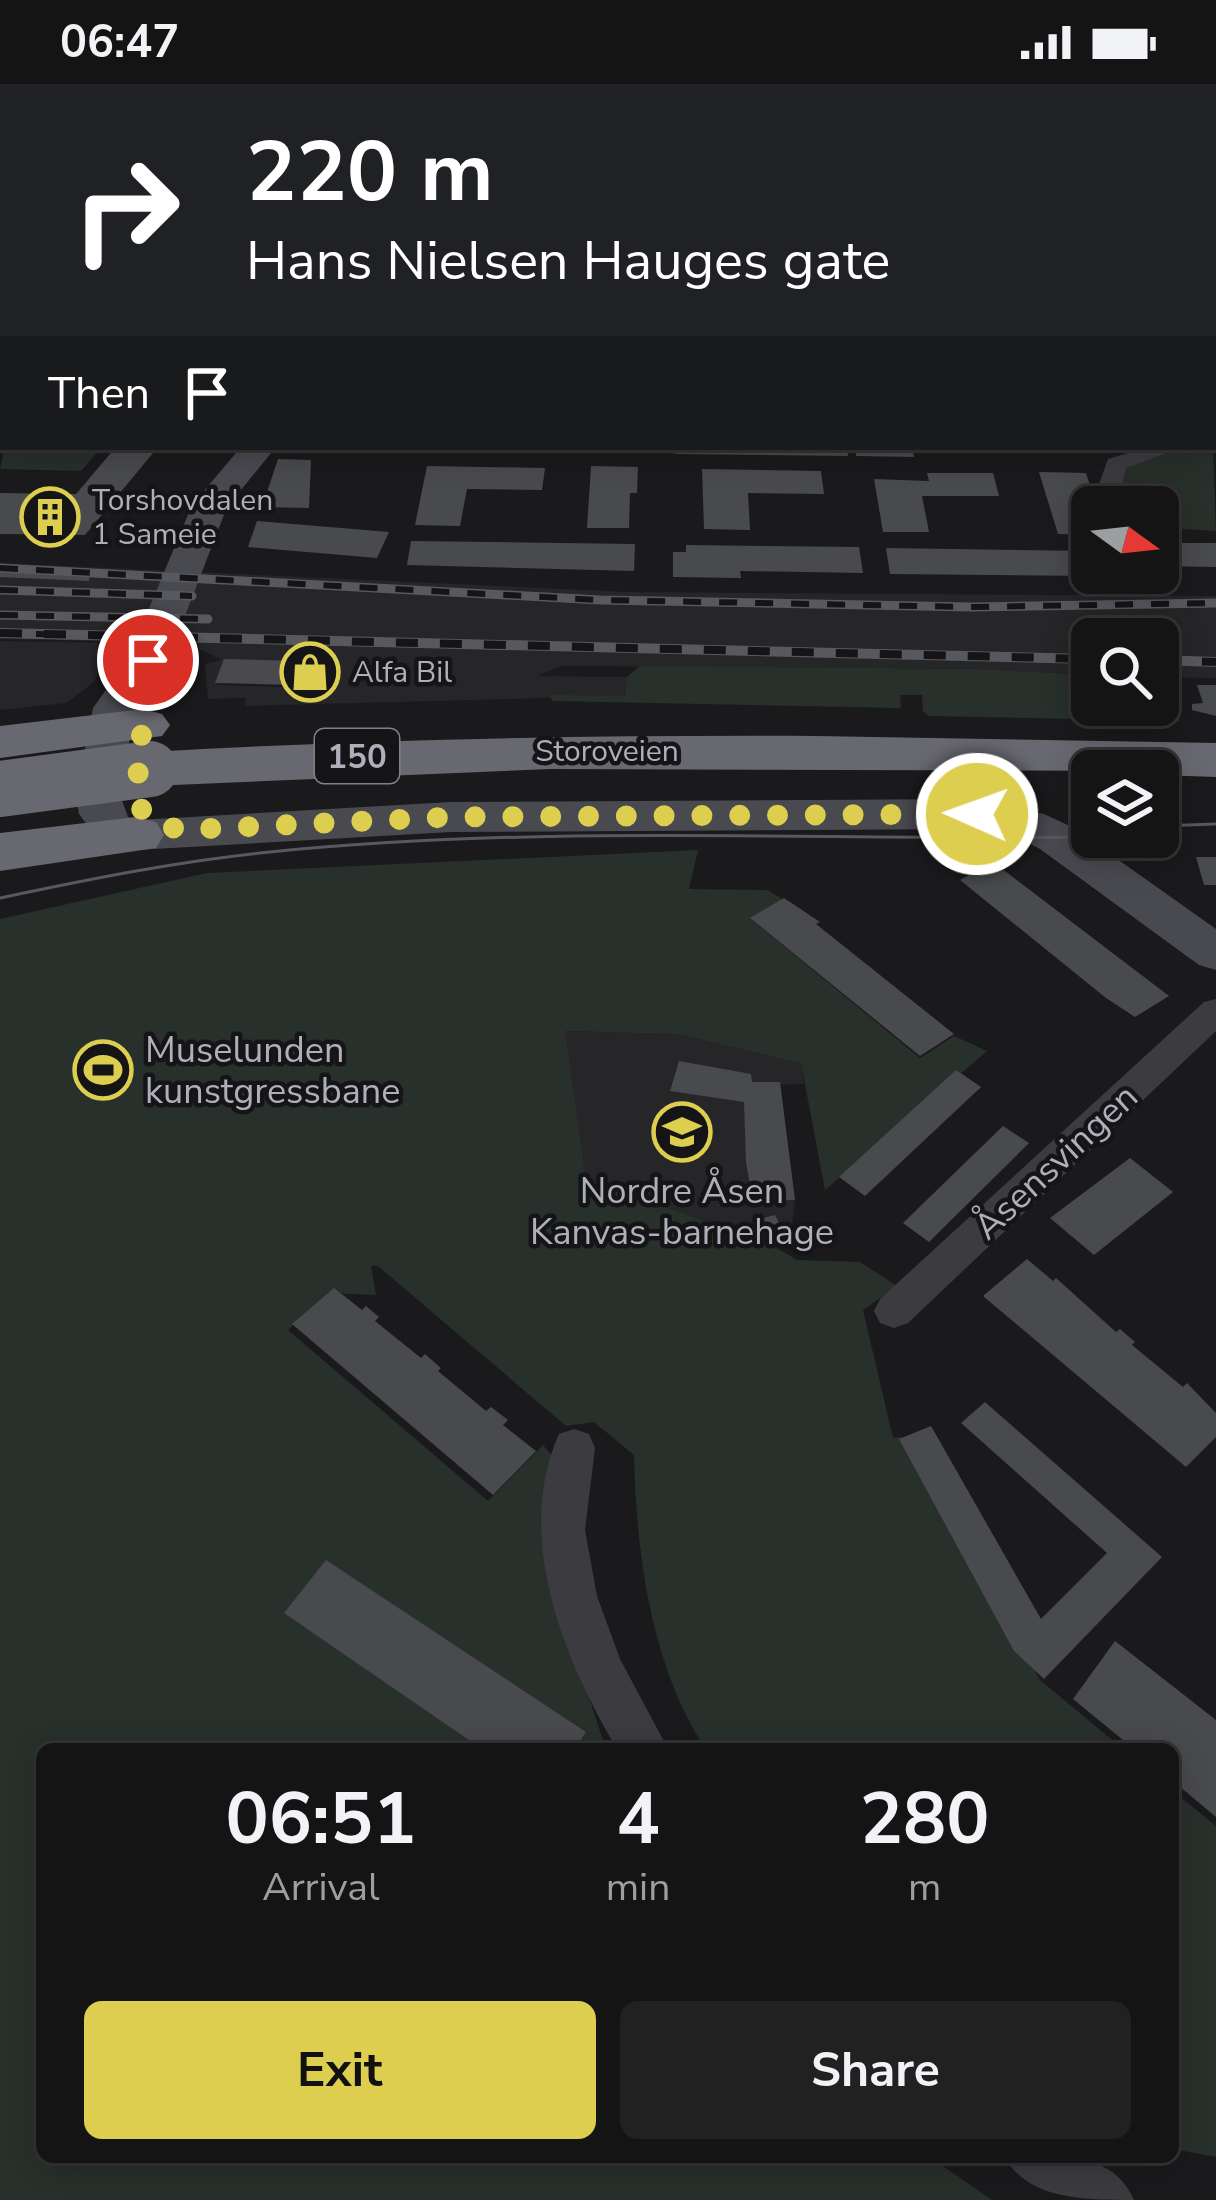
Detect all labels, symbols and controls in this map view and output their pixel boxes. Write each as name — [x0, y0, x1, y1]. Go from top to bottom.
text: 06:47 — [60, 12, 179, 73]
text: 220 m — [246, 115, 494, 230]
icon: right — [48, 132, 204, 288]
text: Hans Nielsen Hauges gate — [246, 224, 890, 298]
icon: arrive — [174, 360, 240, 426]
text: Then — [48, 363, 150, 424]
place label: Torshovdalen 1 Sameie — [92, 480, 273, 555]
building icon: Torshovdalen 1 Sameie — [19, 486, 81, 548]
north arrow — [1071, 486, 1179, 594]
map controls — [1071, 486, 1179, 858]
pin — [97, 609, 199, 711]
button: search — [1071, 618, 1179, 726]
icon: arrive — [115, 627, 181, 693]
shop icon: Alfa Bil — [279, 641, 341, 703]
place label: Alfa Bil — [352, 652, 452, 693]
road number: 150 — [315, 729, 399, 783]
street label: Storoveien — [535, 731, 679, 772]
button: layers — [1071, 750, 1179, 858]
position arrow — [914, 751, 1040, 877]
place label: Muselunden kunstgressbane — [145, 1026, 400, 1116]
sports icon: Muselunden kunstgressbane — [72, 1039, 134, 1101]
street label: Åsensvingen — [963, 1073, 1149, 1251]
school or university icon: Nordre Åsen Kanvas-barnehage — [651, 1101, 713, 1163]
place label: Nordre Åsen Kanvas-barnehage — [530, 1167, 834, 1257]
text: 06:51 — [226, 1770, 416, 1868]
text: 4 — [616, 1770, 660, 1868]
text: 280 — [860, 1770, 989, 1868]
text: Arrival — [262, 1861, 380, 1914]
text: min — [606, 1861, 670, 1914]
text: m — [908, 1861, 941, 1914]
button: Exit — [84, 2001, 596, 2139]
button: Share — [620, 2001, 1131, 2139]

